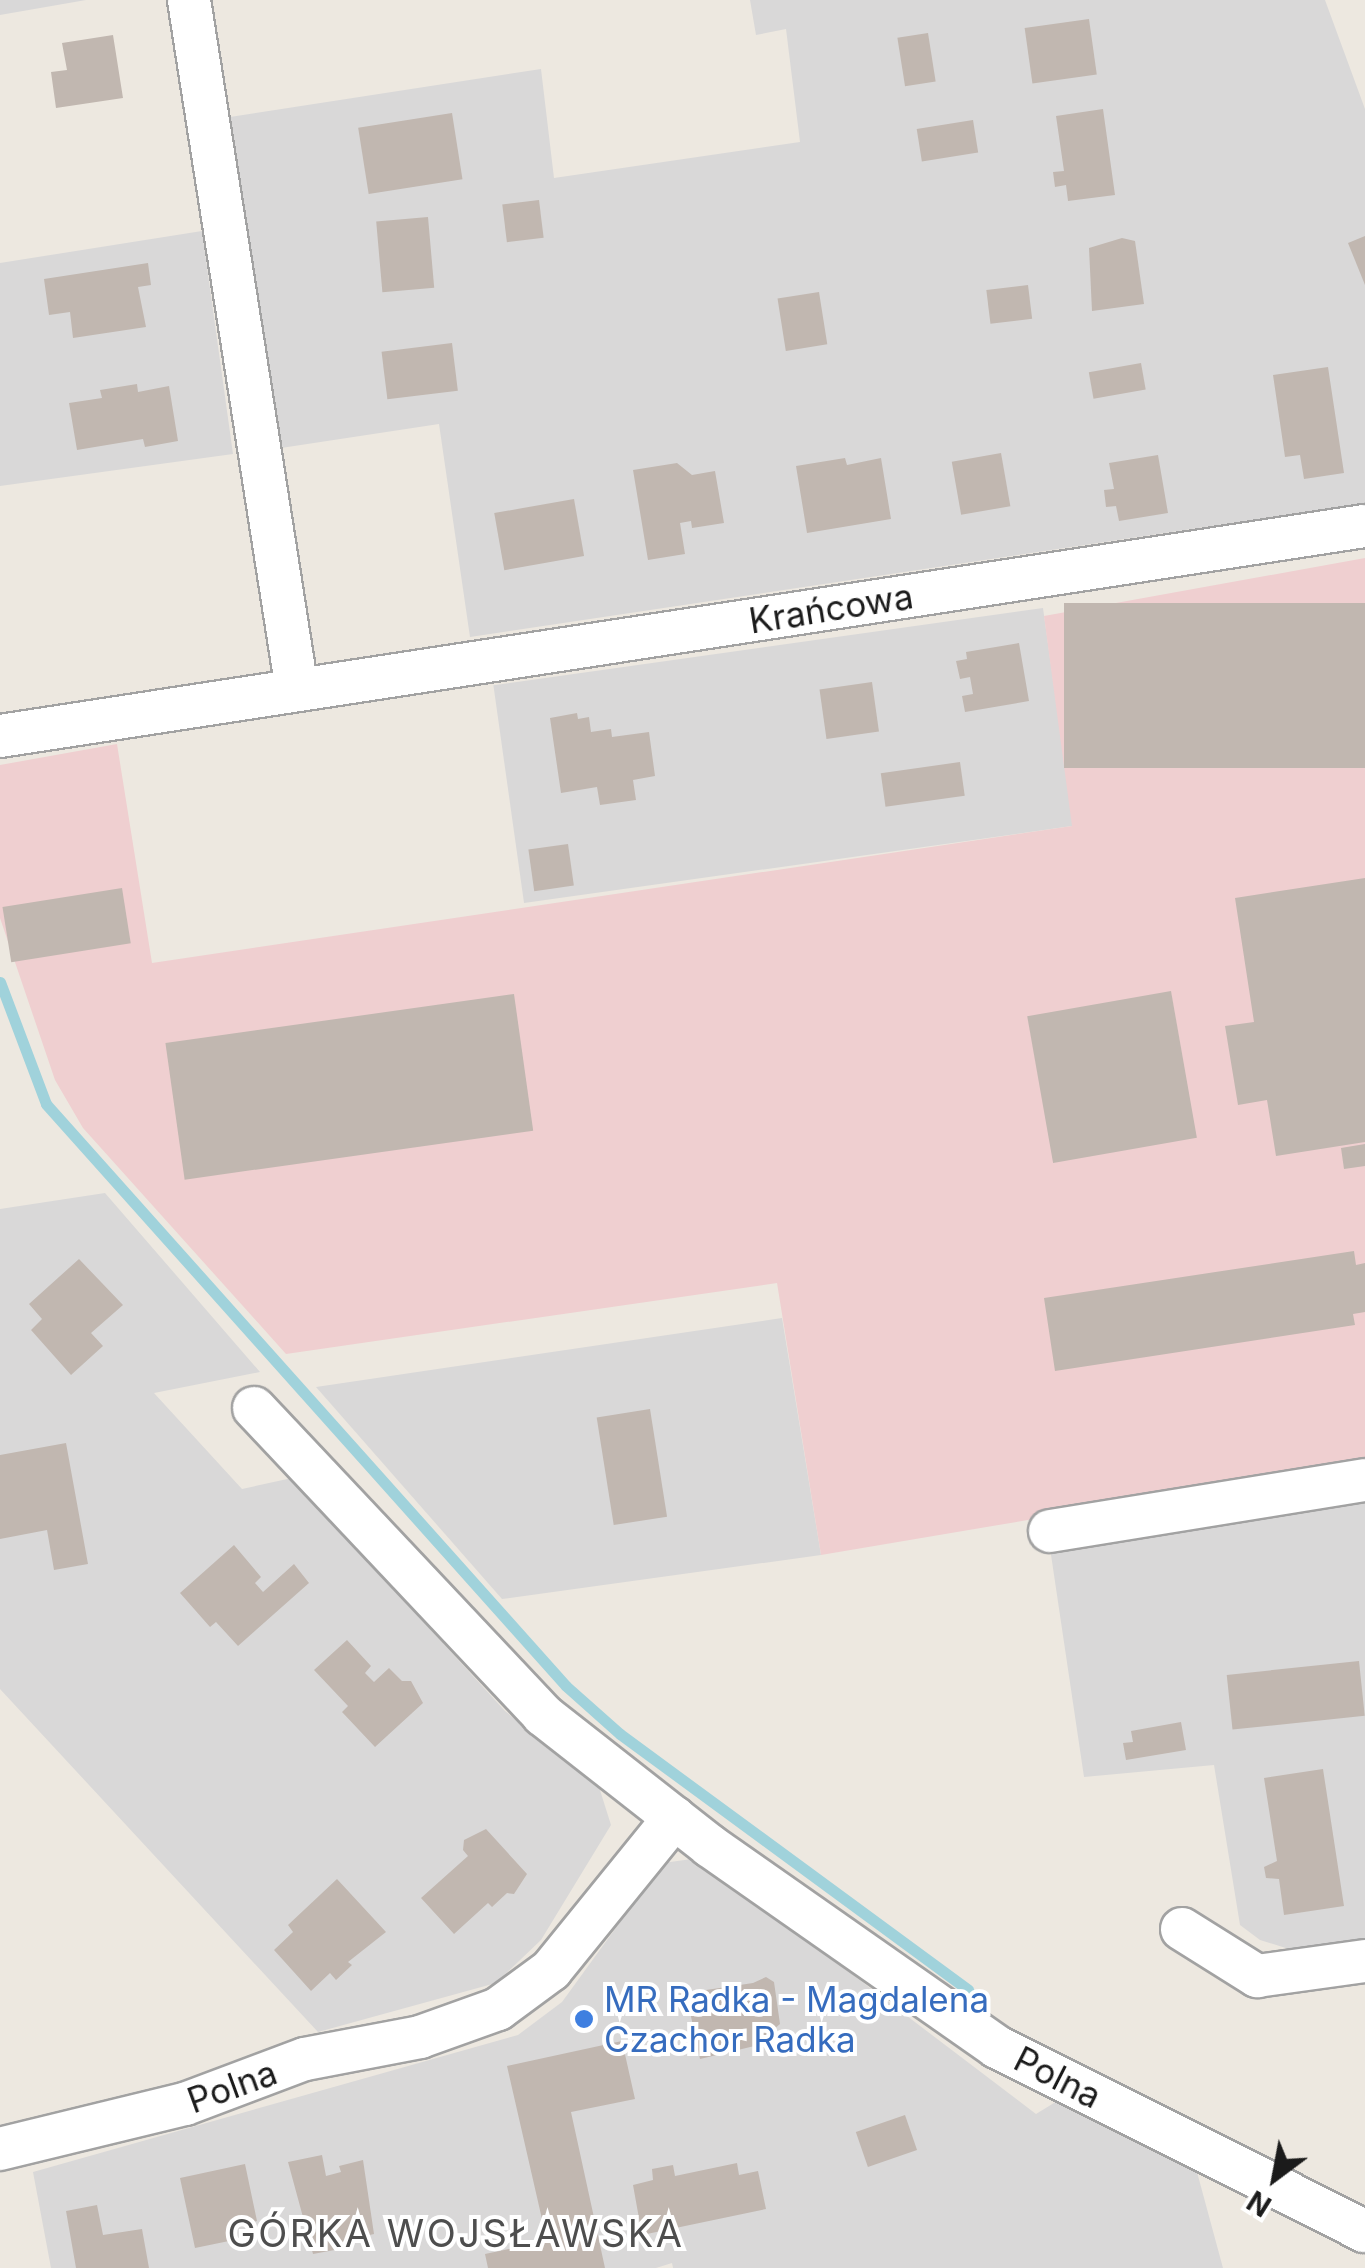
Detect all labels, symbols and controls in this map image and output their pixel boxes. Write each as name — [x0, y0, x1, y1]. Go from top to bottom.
street label: Krańcowa — [746, 574, 916, 642]
place label: MR Radka - Magdalena Czachor Radka — [604, 1978, 989, 2060]
marker: MR Radka - Magdalena Czachor Radka — [573, 2008, 595, 2030]
street label: Polna — [1007, 2037, 1109, 2117]
street label: Polna — [182, 2051, 282, 2121]
north arrow — [1225, 2128, 1325, 2228]
text: N — [1241, 2183, 1277, 2224]
district label: GÓRKA WOJSŁAWSKA — [227, 2211, 685, 2257]

